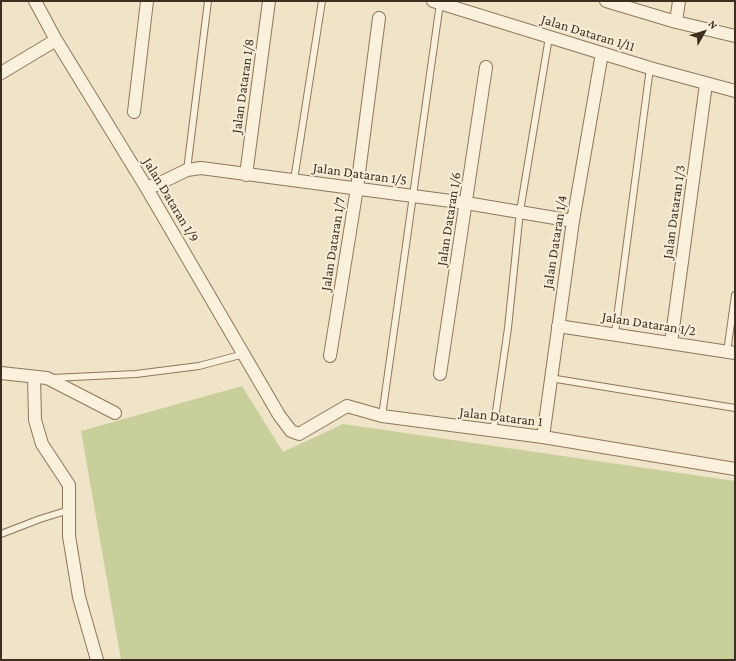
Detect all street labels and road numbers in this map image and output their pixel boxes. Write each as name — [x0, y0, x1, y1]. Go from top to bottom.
street label: Jalan Dataran 1/11 — [539, 11, 637, 55]
street label: Jalan Dataran 1/8 — [228, 37, 258, 135]
street label: Jalan Dataran 1/9 — [139, 155, 203, 245]
street label: Jalan Dataran 1/5 — [312, 159, 408, 189]
street label: Jalan Dataran 1/3 — [659, 164, 689, 260]
street label: Jalan Dataran 1/6 — [433, 171, 465, 267]
street label: Jalan Dataran 1/4 — [539, 194, 571, 290]
street label: Jalan Dataran 1/7 — [317, 196, 349, 292]
street label: Jalan Dataran 1/2 — [601, 308, 697, 340]
street label: Jalan Dataran 1 — [458, 404, 544, 430]

